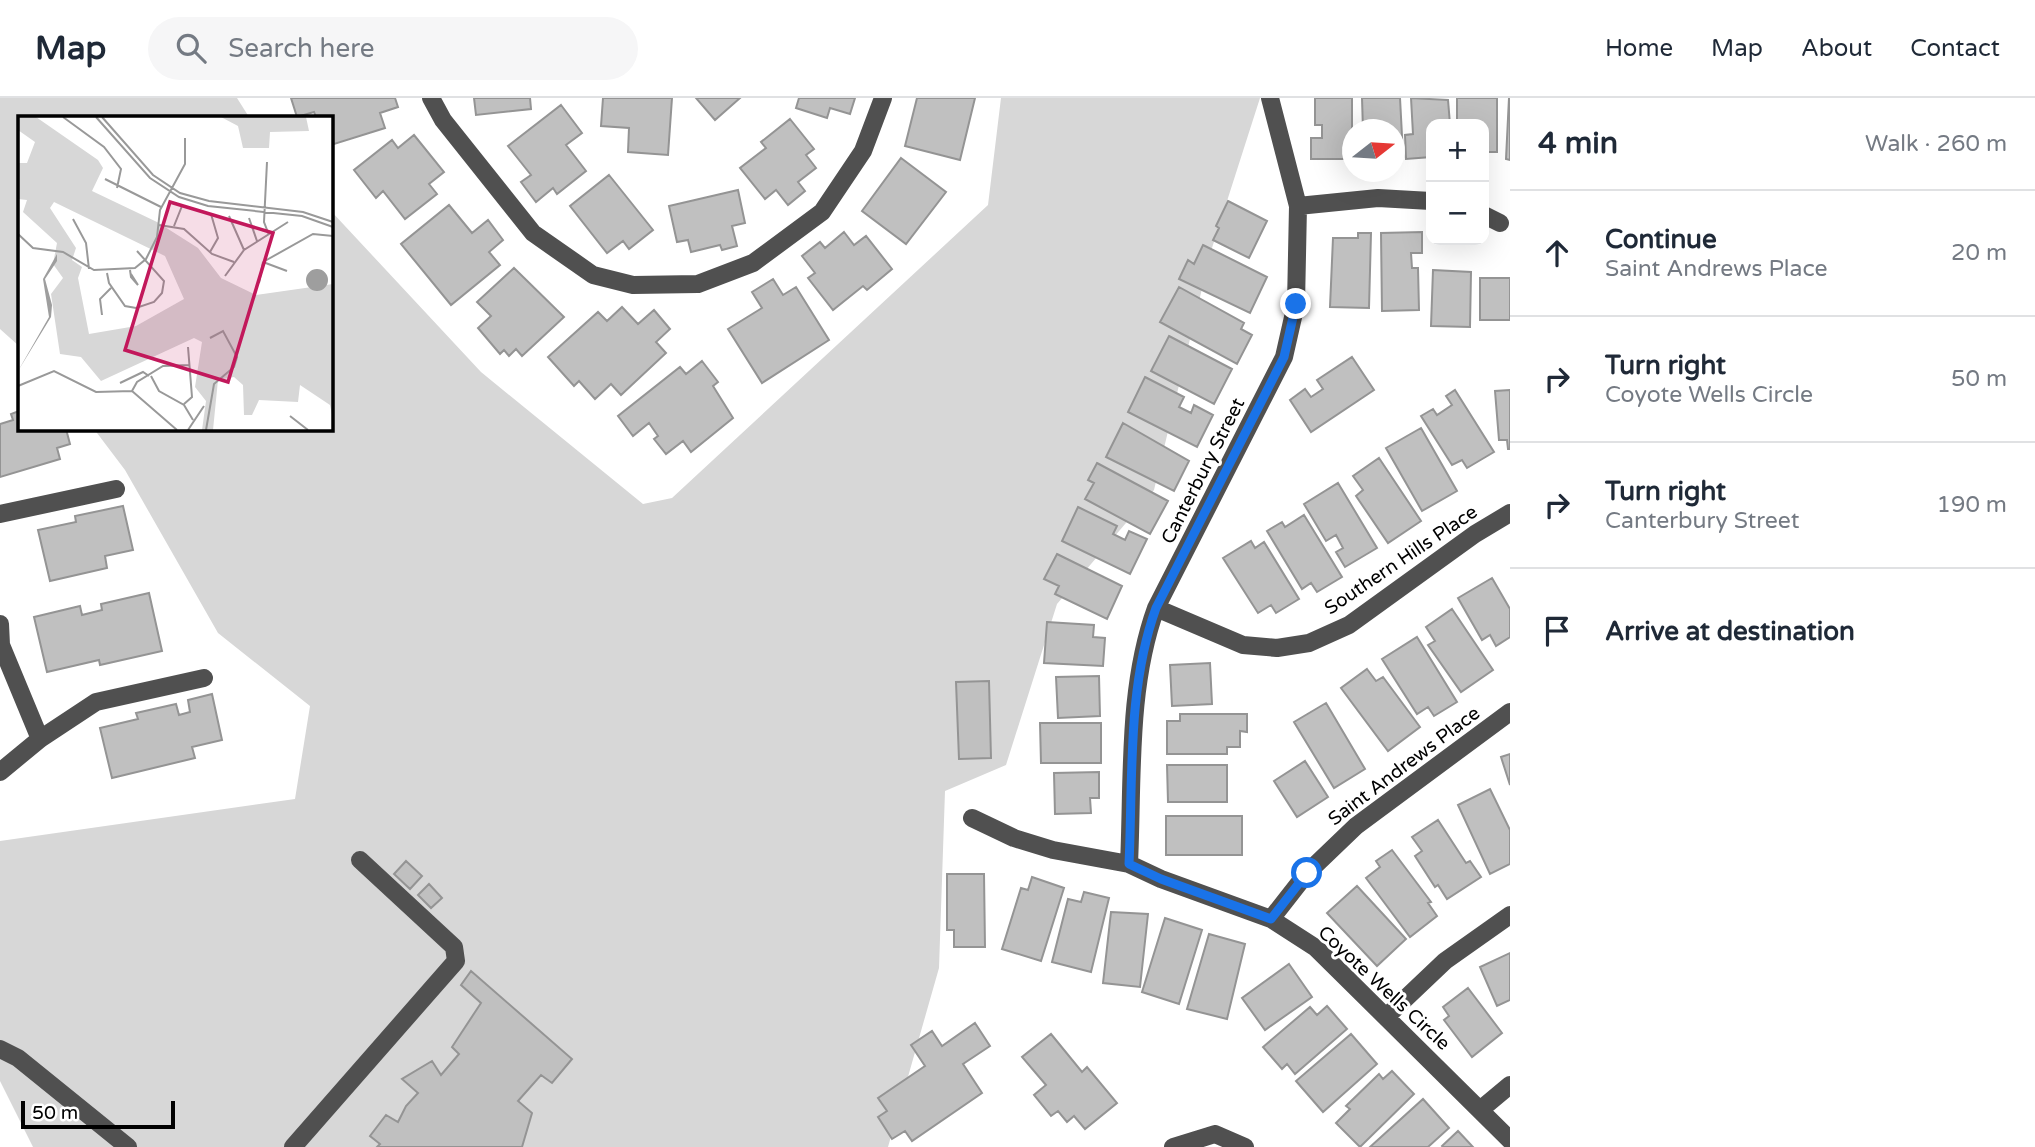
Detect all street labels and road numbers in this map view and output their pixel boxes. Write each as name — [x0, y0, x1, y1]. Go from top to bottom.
street label: Canterbury Street — [1157, 394, 1249, 548]
street label: Southern Hills Place — [1320, 501, 1482, 619]
street label: Saint Andrews Place — [1324, 702, 1484, 830]
street label: Coyote Wells Circle — [1314, 921, 1454, 1055]

